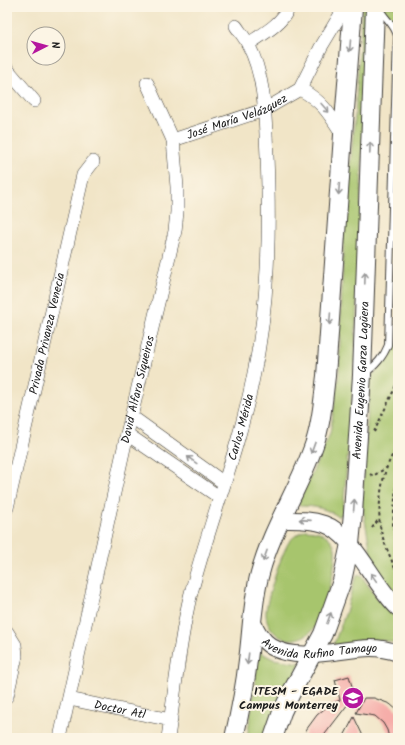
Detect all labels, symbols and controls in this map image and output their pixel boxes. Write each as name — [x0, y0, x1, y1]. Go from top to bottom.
north arrow — [26, 26, 66, 66]
one-way arrow — [346, 39, 354, 52]
text: N — [46, 41, 64, 50]
street label: José María Velázquez — [184, 89, 291, 145]
one-way arrow — [320, 103, 329, 113]
one-way arrow — [366, 142, 374, 155]
one-way arrow — [335, 182, 342, 195]
street label: Privada Privanza Venecia — [24, 271, 70, 396]
one-way arrow — [362, 272, 369, 285]
street label: Avenida Eugenio Garza Lagüera — [348, 300, 375, 460]
one-way arrow — [326, 312, 333, 325]
street label: David Alfaro Siqueiros — [116, 334, 160, 445]
street label: Carlos Mérida — [223, 392, 259, 463]
one-way arrow — [309, 441, 316, 454]
one-way arrow — [187, 456, 198, 464]
one-way arrow — [350, 499, 357, 512]
one-way arrow — [299, 517, 312, 524]
one-way arrow — [261, 549, 269, 561]
one-way arrow — [370, 572, 378, 583]
one-way arrow — [325, 612, 333, 624]
street label: Avenida Rufino Tamayo — [257, 633, 378, 664]
one-way arrow — [245, 652, 252, 665]
place label: ITESM - EGADE Campus Monterrey — [239, 682, 339, 715]
school or university icon: ITESM - EGADE Campus Monterrey — [340, 685, 366, 711]
street label: Doctor Atl — [92, 695, 147, 725]

